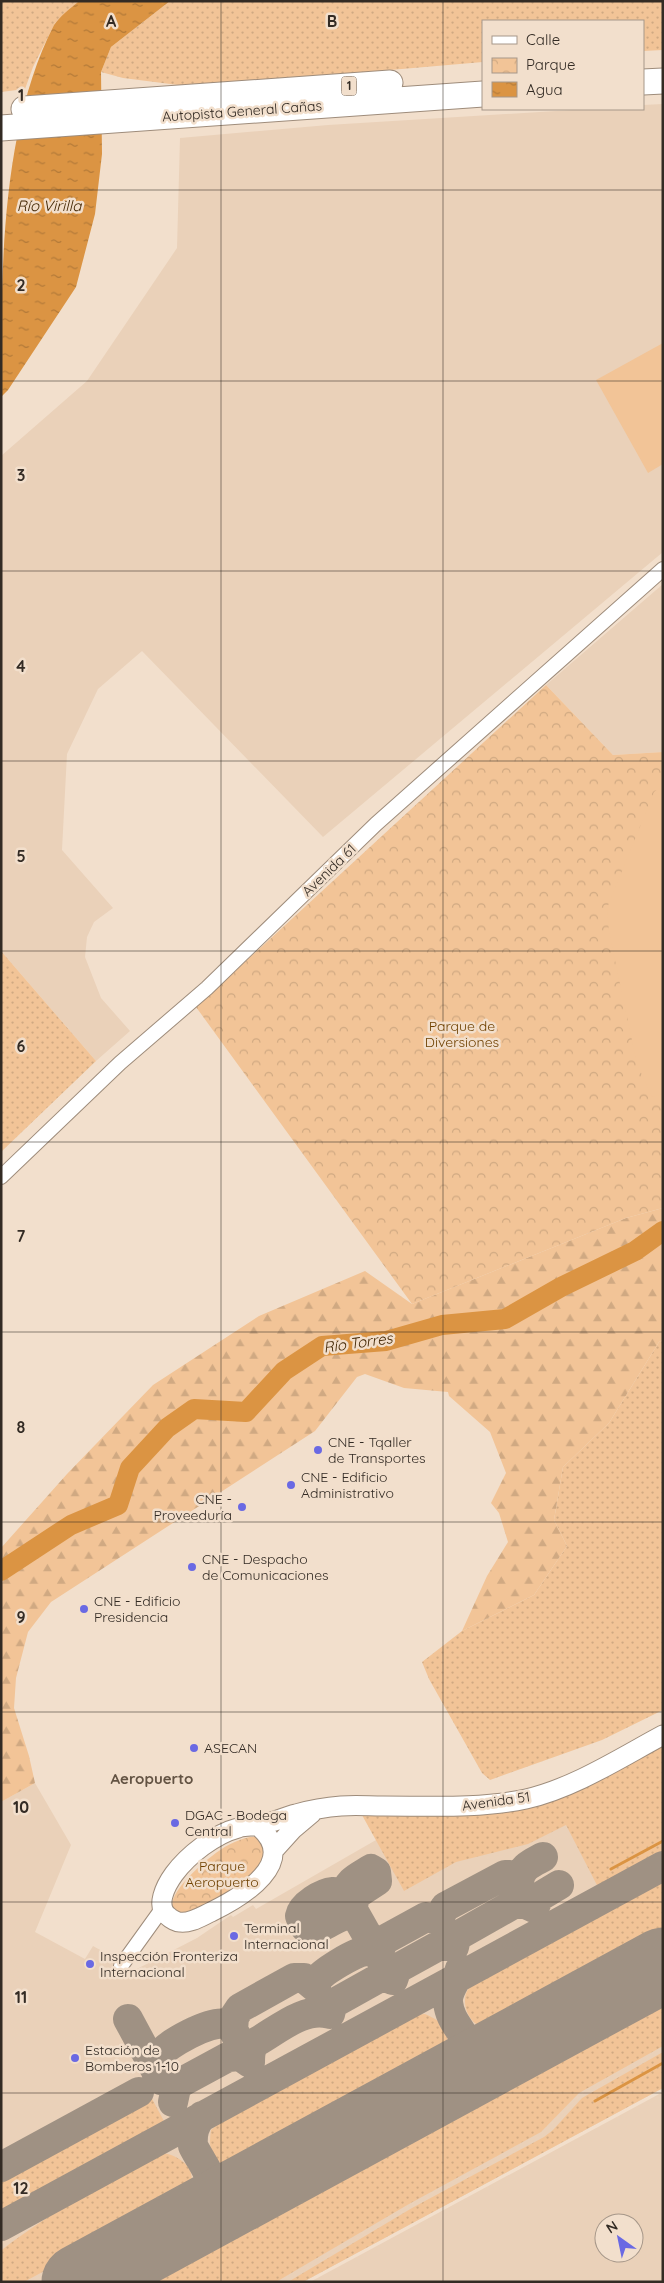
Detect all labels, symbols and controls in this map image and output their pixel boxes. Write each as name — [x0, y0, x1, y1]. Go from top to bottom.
text: A — [106, 11, 117, 31]
text: B — [327, 11, 337, 31]
legend — [482, 20, 644, 110]
text: Calle — [526, 30, 560, 49]
text: Parque — [526, 55, 576, 74]
road number: 1 — [342, 76, 356, 95]
text: Agua — [526, 80, 563, 99]
text: 1 — [18, 85, 24, 105]
street label: Autopista General Cañas — [161, 96, 323, 126]
water label: Río Virilla — [17, 196, 82, 215]
text: 2 — [16, 275, 26, 295]
text: 3 — [17, 465, 25, 485]
text: 4 — [16, 656, 26, 676]
street label: Avenida 61 — [298, 840, 360, 900]
text: 5 — [16, 846, 26, 866]
park label: Parque de Diversiones — [425, 1017, 499, 1051]
text: 6 — [17, 1036, 26, 1056]
text: 7 — [17, 1226, 26, 1246]
water label: Río Torres — [322, 1328, 395, 1357]
text: 8 — [17, 1417, 26, 1437]
place label: CNE - Tqaller de Transportes — [328, 1433, 426, 1467]
marker: CNE - Tqaller de Transportes — [312, 1444, 324, 1456]
place label: CNE - Edificio Administrativo — [301, 1468, 394, 1502]
marker: CNE - Edificio Administrativo — [285, 1479, 297, 1491]
place label: CNE - Proveeduría — [153, 1490, 232, 1524]
marker: CNE - Proveeduría — [236, 1501, 248, 1513]
place label: CNE - Despacho de Comunicaciones — [202, 1550, 329, 1584]
marker: CNE - Despacho de Comunicaciones — [186, 1561, 198, 1573]
place label: CNE - Edificio Presidencia — [94, 1592, 180, 1626]
marker: CNE - Edificio Presidencia — [78, 1603, 90, 1615]
text: 9 — [16, 1607, 26, 1627]
place label: ASECAN — [204, 1739, 257, 1757]
marker: ASECAN — [188, 1742, 200, 1754]
district label: Aeropuerto — [111, 1769, 193, 1788]
street label: Avenida 51 — [461, 1787, 531, 1815]
text: 10 — [13, 1797, 29, 1817]
place label: DGAC - Bodega Central — [185, 1806, 287, 1840]
marker: DGAC - Bodega Central — [169, 1817, 181, 1829]
park label: Parque Aeropuerto — [185, 1857, 259, 1891]
place label: Terminal Internacional — [244, 1919, 329, 1953]
marker: Terminal Internacional — [228, 1930, 240, 1942]
place label: Inspección Fronteriza Internacional — [100, 1947, 238, 1981]
marker: Inspección Fronteriza Internacional — [84, 1958, 96, 1970]
text: 11 — [15, 1987, 27, 2007]
place label: Estación de Bomberos 1-10 — [85, 2041, 179, 2075]
marker: Estación de Bomberos 1-10 — [69, 2052, 81, 2064]
text: 12 — [13, 2178, 29, 2198]
north arrow — [594, 2213, 644, 2263]
text: N — [603, 2217, 621, 2237]

